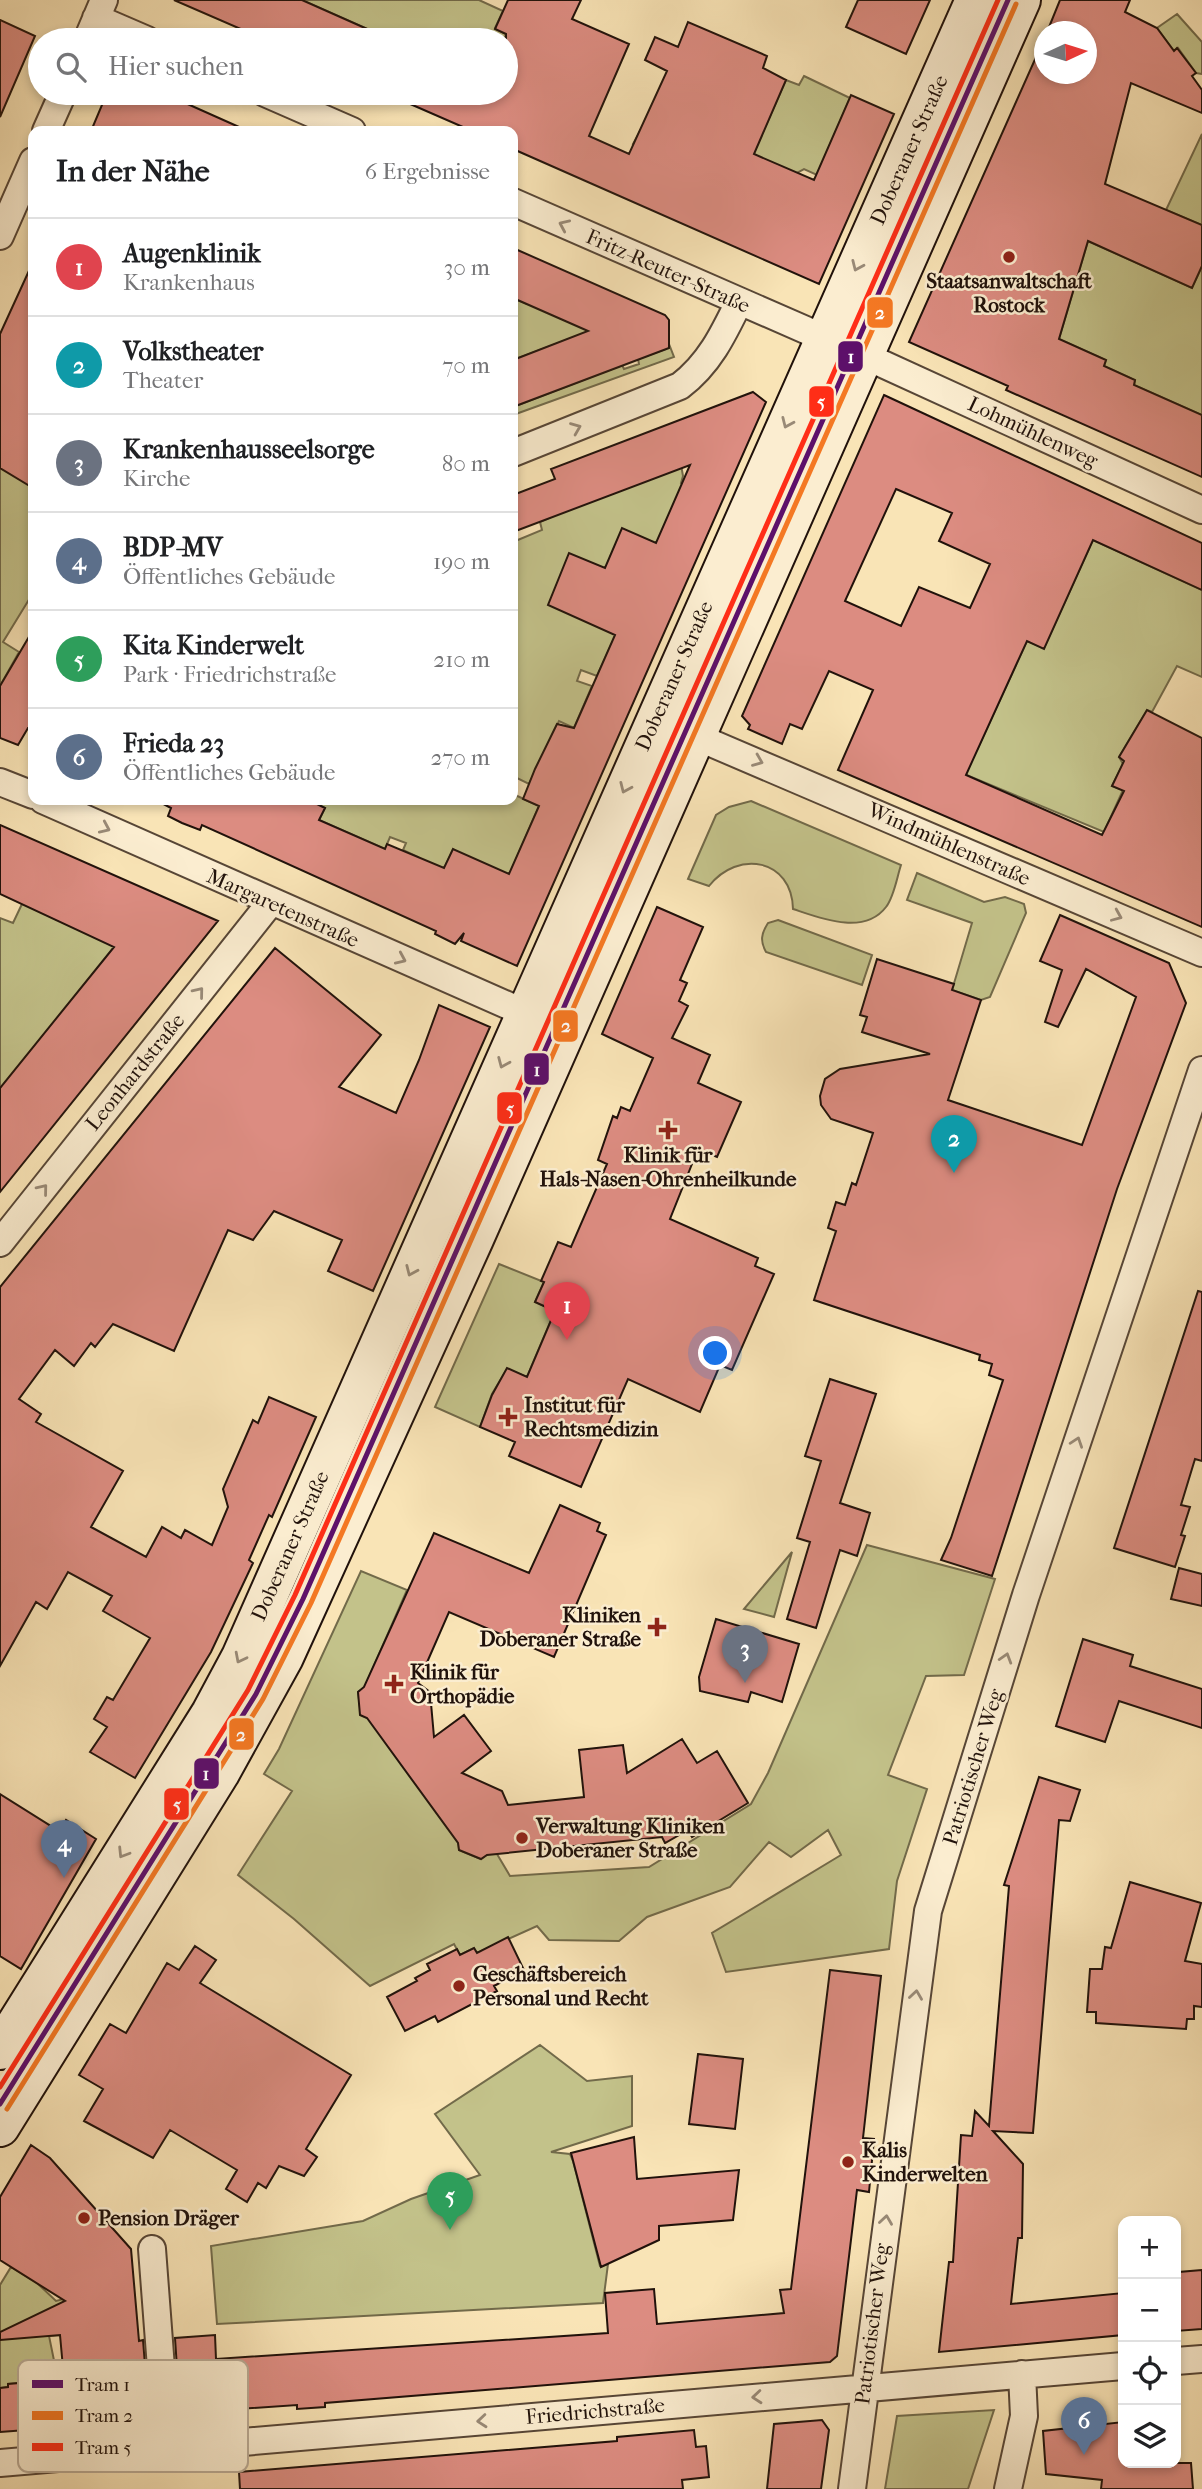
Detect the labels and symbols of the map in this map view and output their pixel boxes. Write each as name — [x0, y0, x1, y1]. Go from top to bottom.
north arrow — [1034, 21, 1097, 84]
street label: Doberaner Straße — [865, 71, 953, 229]
one-way arrow — [559, 219, 572, 233]
street label: Fritz-Reuter-Straße — [582, 224, 754, 318]
marker: Staatsanwaltschaft Rostock — [1001, 249, 1017, 265]
one-way arrow — [851, 259, 865, 271]
place label: Staatsanwaltschaft Rostock — [926, 269, 1092, 317]
line badge: 2 — [866, 296, 894, 329]
text: 2 — [875, 302, 885, 324]
line badge: 1 — [837, 340, 864, 373]
text: 1 — [848, 346, 854, 368]
line badge: 5 — [808, 385, 835, 418]
text: 5 — [817, 391, 825, 413]
street label: Lohmühlenweg — [964, 391, 1102, 473]
one-way arrow — [781, 416, 795, 428]
one-way arrow — [570, 423, 582, 437]
street label: Doberaner Straße — [630, 597, 718, 755]
one-way arrow — [752, 753, 764, 767]
one-way arrow — [619, 780, 633, 793]
street label: Windmühlenstraße — [863, 797, 1034, 891]
one-way arrow — [98, 820, 110, 834]
street label: Margaretenstraße — [203, 864, 363, 952]
one-way arrow — [1110, 908, 1122, 922]
one-way arrow — [394, 951, 406, 965]
one-way arrow — [191, 987, 204, 1000]
street label: Leonhardstraße — [81, 1009, 189, 1135]
line badge: 2 — [552, 1009, 579, 1043]
text: 2 — [561, 1015, 571, 1037]
line badge: 1 — [523, 1052, 550, 1086]
one-way arrow — [497, 1056, 511, 1068]
text: 1 — [534, 1059, 540, 1081]
line badge: 5 — [496, 1091, 523, 1125]
text: 5 — [506, 1098, 514, 1120]
pin: 2 — [931, 1115, 977, 1173]
marker: Klinik für Hals-Nasen-Ohrenheilkunde — [658, 1120, 678, 1140]
place label: Klinik für Hals-Nasen-Ohrenheilkunde — [540, 1143, 797, 1191]
one-way arrow — [34, 1185, 47, 1197]
one-way arrow — [405, 1263, 419, 1276]
pin: 1 — [544, 1282, 590, 1340]
your location — [698, 1336, 732, 1370]
place label: Institut für Rechtsmedizin — [524, 1393, 659, 1441]
marker: Institut für Rechtsmedizin — [498, 1407, 518, 1427]
one-way arrow — [1069, 1436, 1084, 1448]
street label: Doberaner Straße — [246, 1467, 334, 1625]
place label: Kliniken Doberaner Straße — [480, 1603, 642, 1651]
marker: Kliniken Doberaner Straße — [647, 1617, 667, 1637]
pin: 3 — [722, 1625, 768, 1683]
one-way arrow — [234, 1651, 248, 1663]
one-way arrow — [998, 1652, 1013, 1664]
place label: Klinik für Orthopädie — [410, 1660, 515, 1708]
marker: Klinik für Orthopädie — [384, 1674, 404, 1694]
street label: Patriotischer Weg — [938, 1685, 1008, 1848]
line badge: 2 — [228, 1717, 255, 1751]
text: 2 — [236, 1724, 246, 1746]
line badge: 1 — [193, 1757, 220, 1790]
text: 1 — [203, 1763, 209, 1785]
line badge: 5 — [163, 1787, 190, 1821]
text: 5 — [173, 1794, 181, 1816]
place label: Verwaltung Kliniken Doberaner Straße — [535, 1814, 726, 1862]
pin: 4 — [41, 1820, 87, 1878]
marker: Verwaltung Kliniken Doberaner Straße — [514, 1830, 530, 1846]
one-way arrow — [118, 1845, 131, 1858]
place label: Geschäftsbereich Personal und Recht — [473, 1962, 649, 2010]
marker: Geschäftsbereich Personal und Recht — [451, 1978, 467, 1994]
one-way arrow — [908, 1989, 923, 2001]
place label: Kalis Kinderwelten — [862, 2138, 989, 2186]
marker: Kalis Kinderwelten — [840, 2154, 856, 2170]
pin: 5 — [427, 2172, 473, 2230]
place label: Pension Dräger — [98, 2206, 240, 2230]
marker: Pension Dräger — [76, 2210, 92, 2226]
one-way arrow — [878, 2215, 893, 2226]
street label: Patriotischer Weg — [850, 2241, 894, 2406]
legend — [18, 2360, 248, 2472]
text: Tram 1 — [75, 2374, 130, 2396]
one-way arrow — [752, 2389, 763, 2404]
street label: Friedrichstraße — [524, 2393, 666, 2429]
pin: 6 — [1061, 2397, 1107, 2455]
text: Tram 2 — [75, 2405, 133, 2427]
one-way arrow — [476, 2413, 487, 2428]
text: Tram 5 — [75, 2437, 131, 2459]

